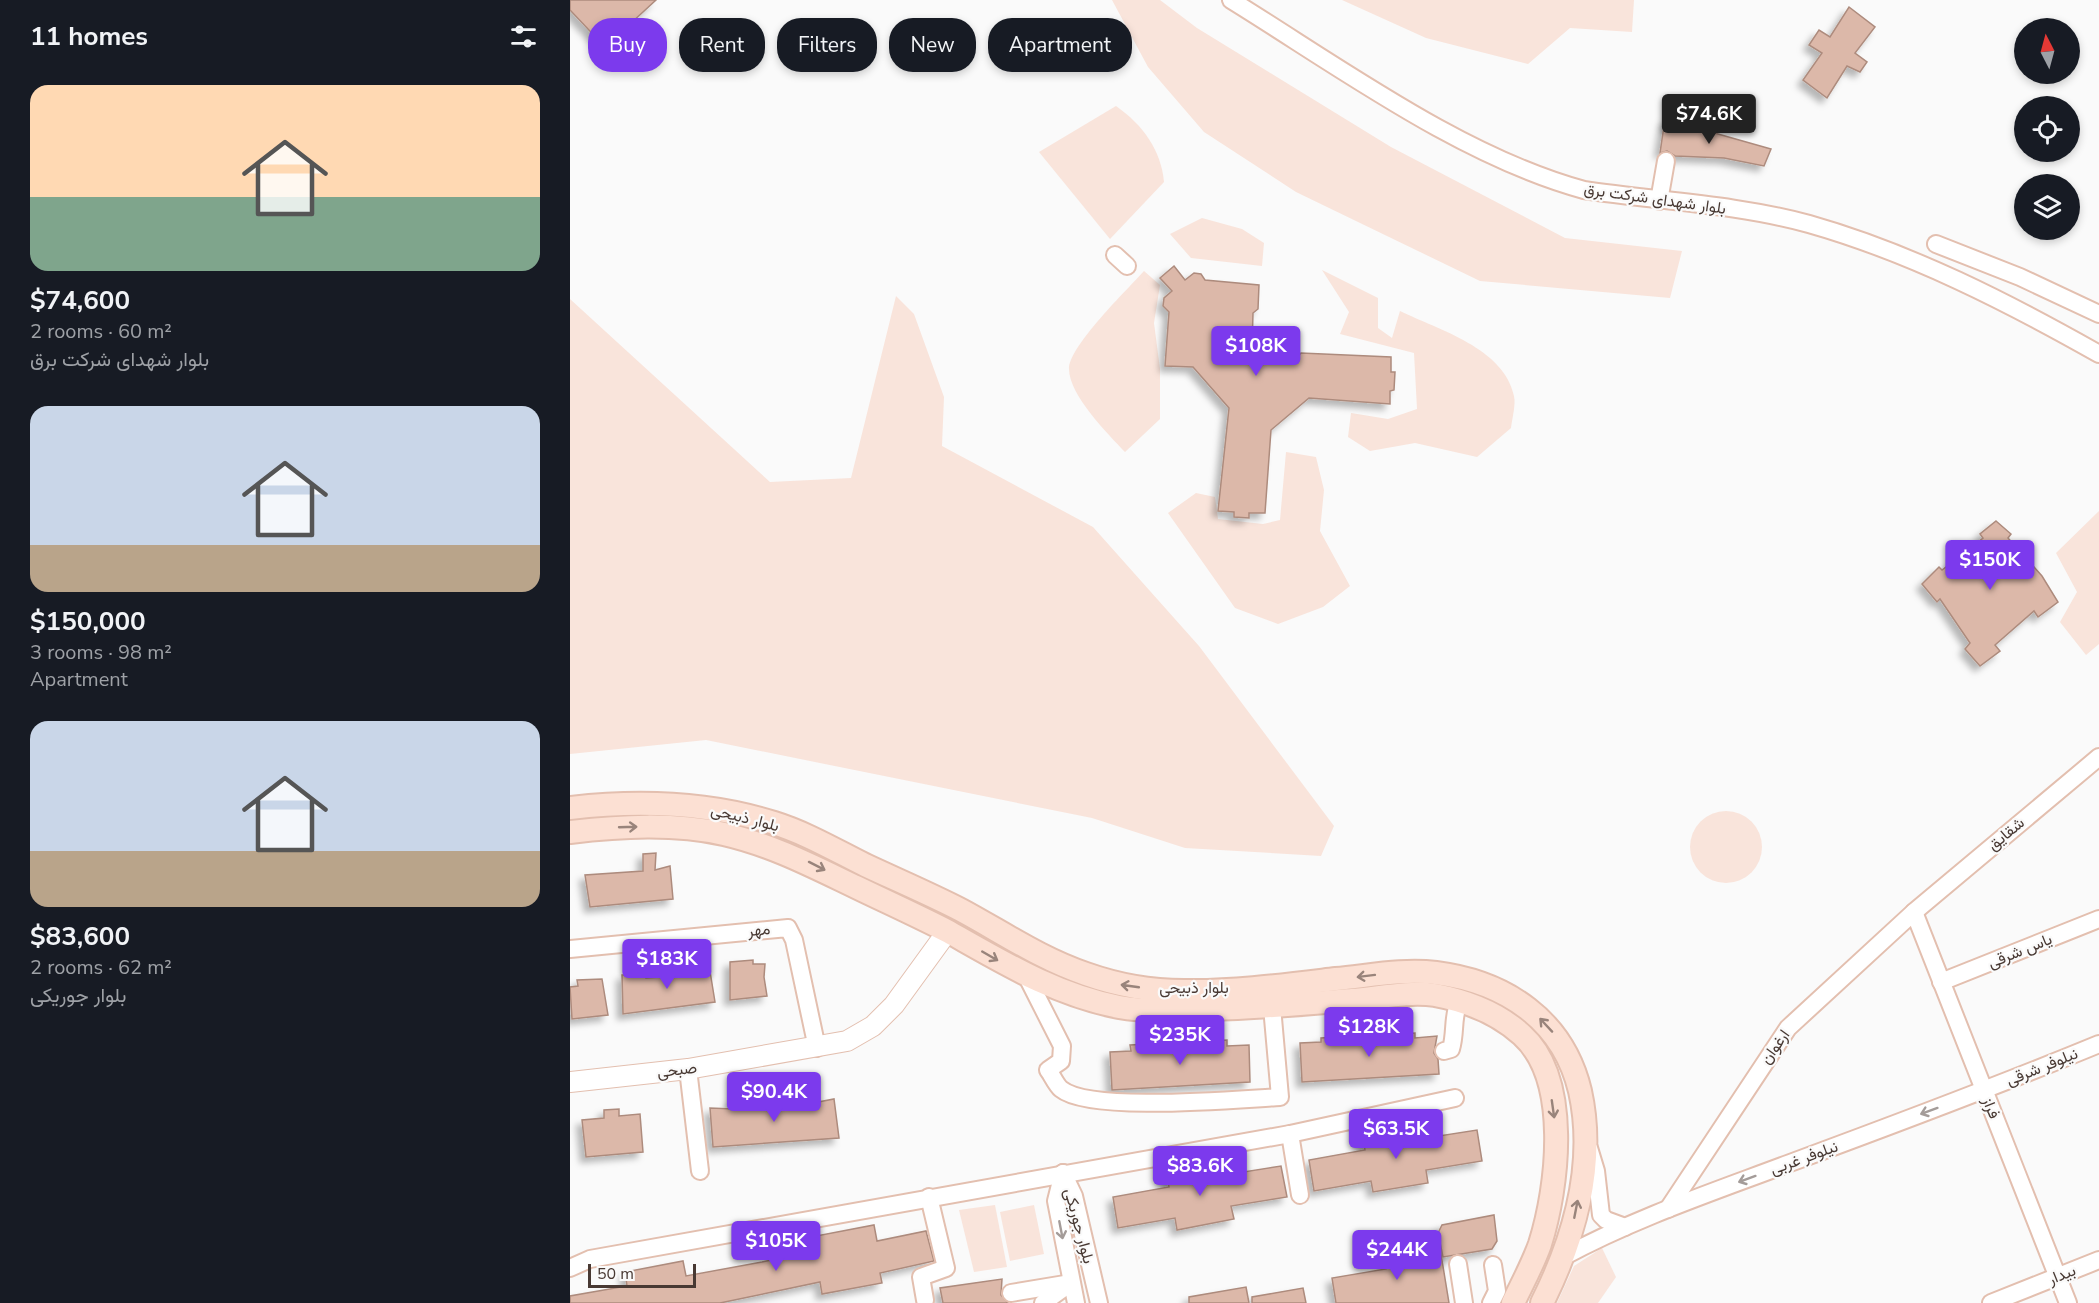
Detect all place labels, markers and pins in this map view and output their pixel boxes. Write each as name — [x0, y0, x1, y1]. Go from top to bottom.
pin: $74.6K — [1660, 94, 1758, 145]
pin: $108K — [1214, 326, 1298, 377]
pin: $150K — [1948, 540, 2032, 591]
pin: $183K — [625, 939, 709, 990]
pin: $128K — [1327, 1007, 1411, 1058]
pin: $235K — [1138, 1015, 1222, 1066]
pin: $90.4K — [725, 1072, 823, 1123]
pin: $63.5K — [1347, 1109, 1445, 1160]
pin: $83.6K — [1151, 1146, 1249, 1197]
pin: $105K — [734, 1221, 818, 1272]
pin: $244K — [1355, 1230, 1439, 1281]

